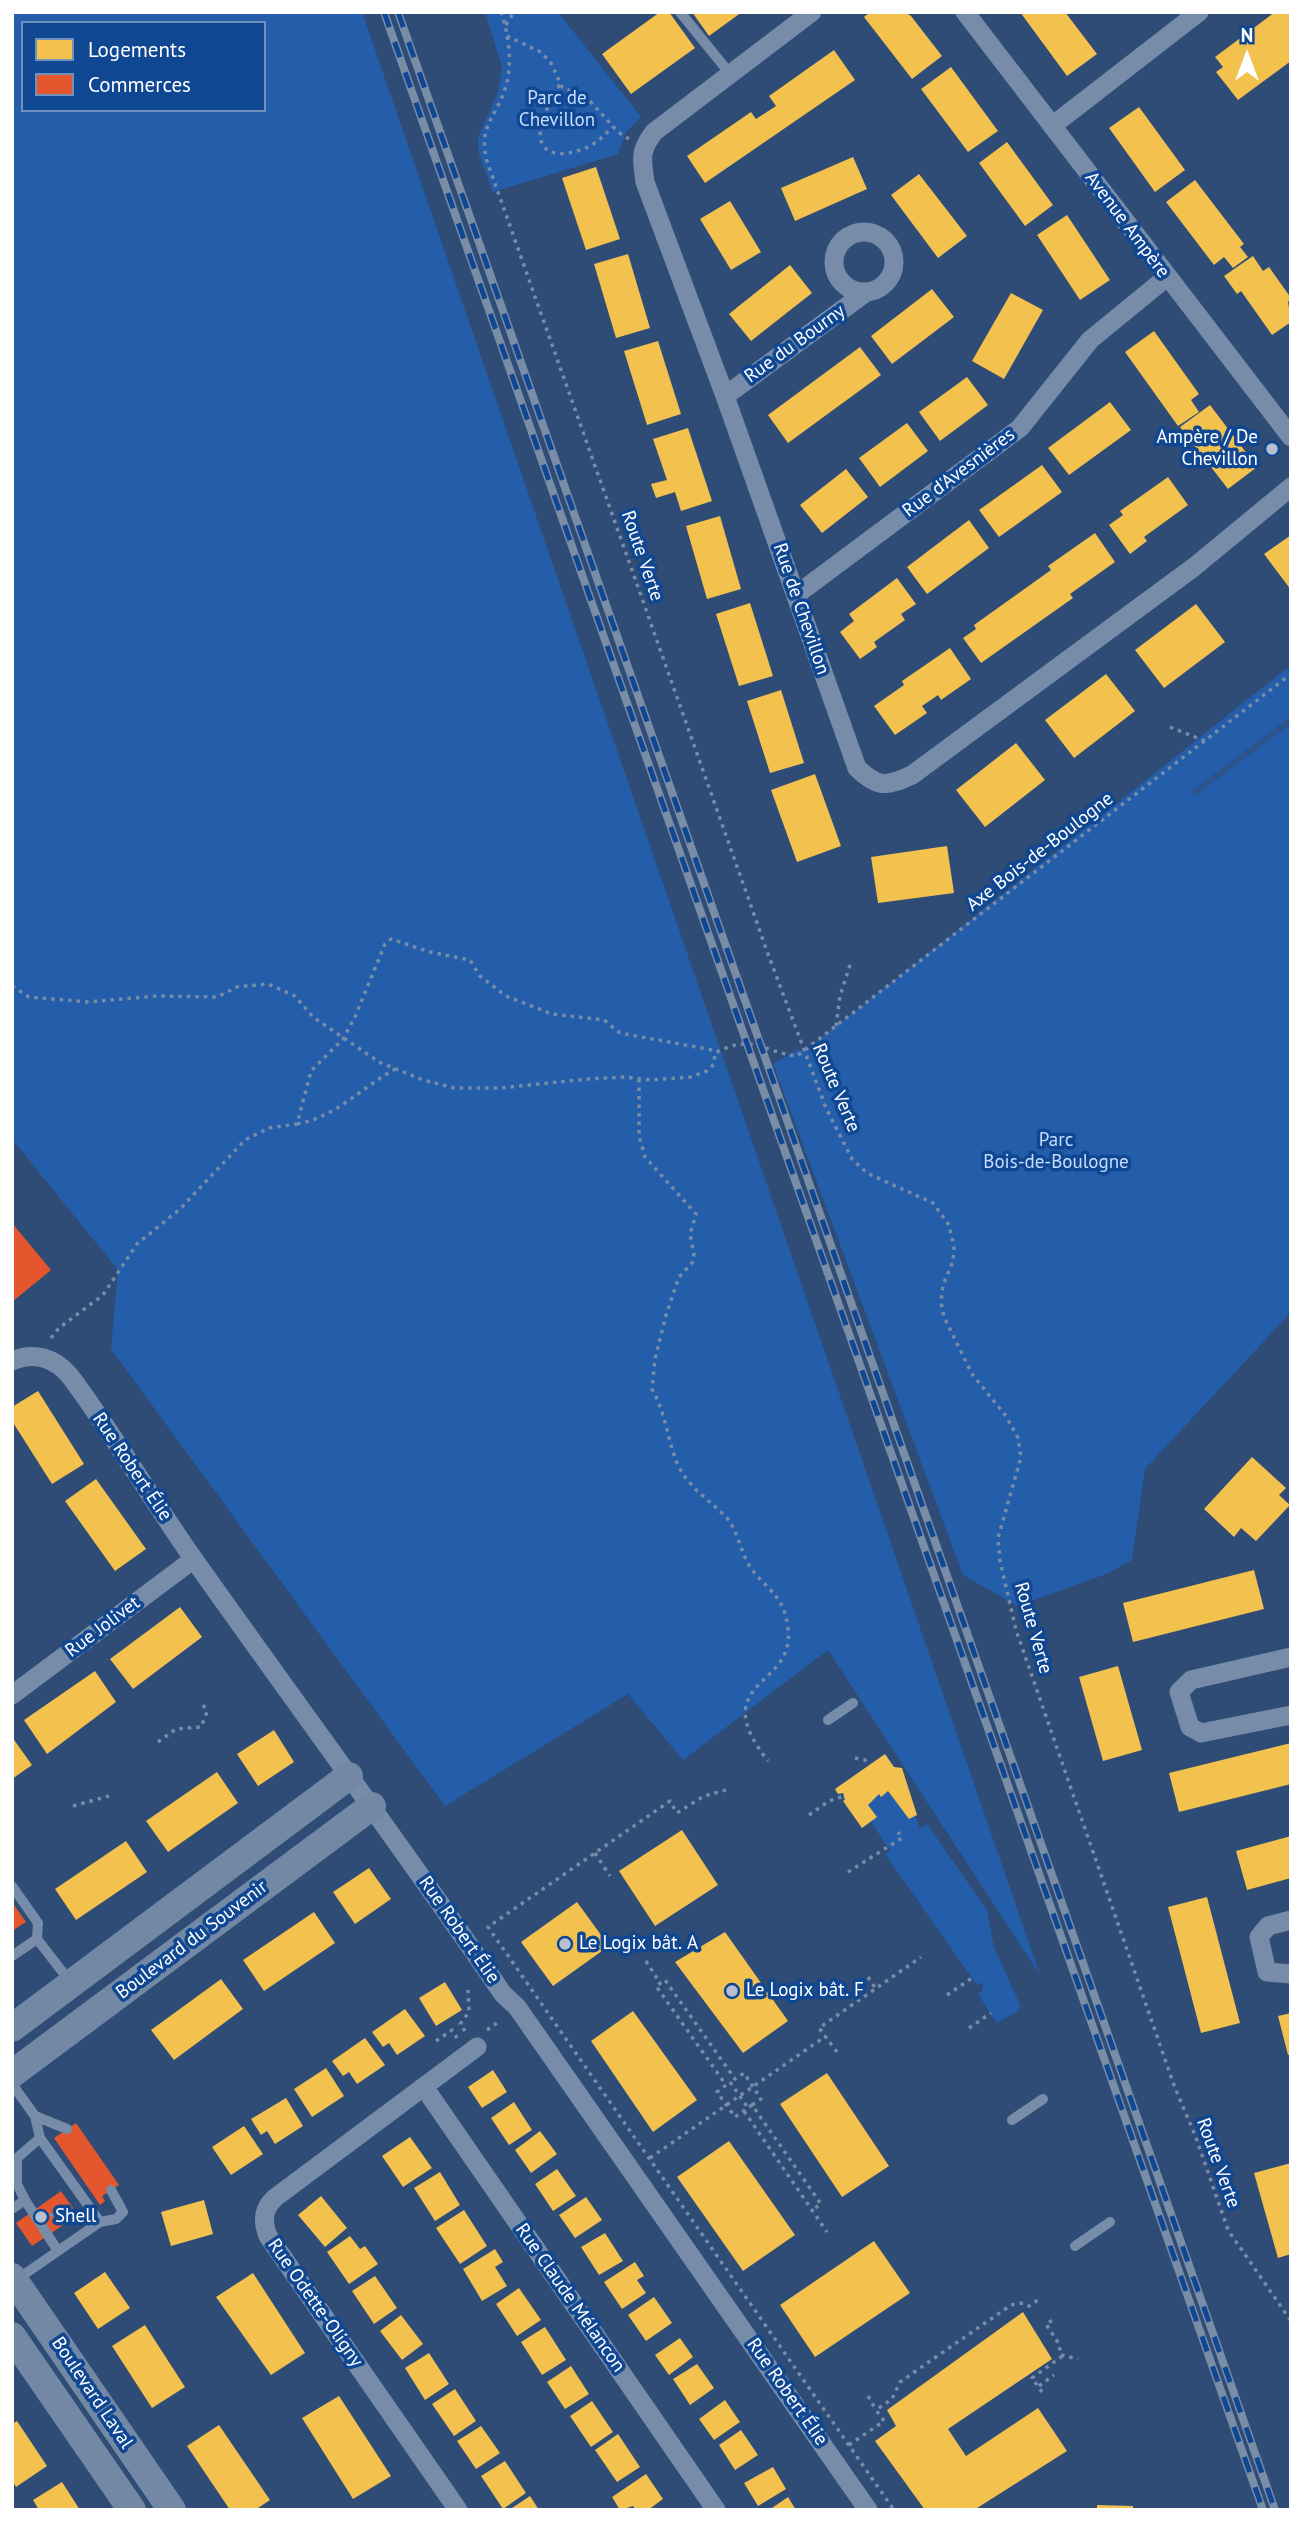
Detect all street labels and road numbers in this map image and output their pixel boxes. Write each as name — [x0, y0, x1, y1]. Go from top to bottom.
street label: Avenue Ampère — [1080, 167, 1174, 283]
street label: Rue du Bourny — [740, 300, 850, 388]
street label: Rue d'Avesnières — [898, 423, 1020, 523]
street label: Route Verte — [616, 508, 668, 604]
street label: Rue de Chevillon — [768, 540, 834, 678]
street label: Axe Bois-de-Boulogne — [962, 788, 1118, 916]
street label: Route Verte — [807, 1040, 865, 1136]
street label: Rue Robert Élie — [87, 1409, 177, 1525]
street label: Route Verte — [1009, 1580, 1057, 1676]
street label: Rue Jolivet — [61, 1592, 145, 1662]
street label: Rue Robert Élie — [414, 1872, 504, 1988]
street label: Boulevard du Souvenir — [112, 1876, 272, 2004]
street label: Route Verte — [1191, 2115, 1245, 2211]
street label: Rue Claude Mélancon — [510, 2219, 630, 2377]
street label: Rue Odette-Oligny — [262, 2235, 368, 2371]
street label: Boulevard Laval — [46, 2333, 138, 2453]
street label: Rue Robert Élie — [742, 2334, 832, 2450]

